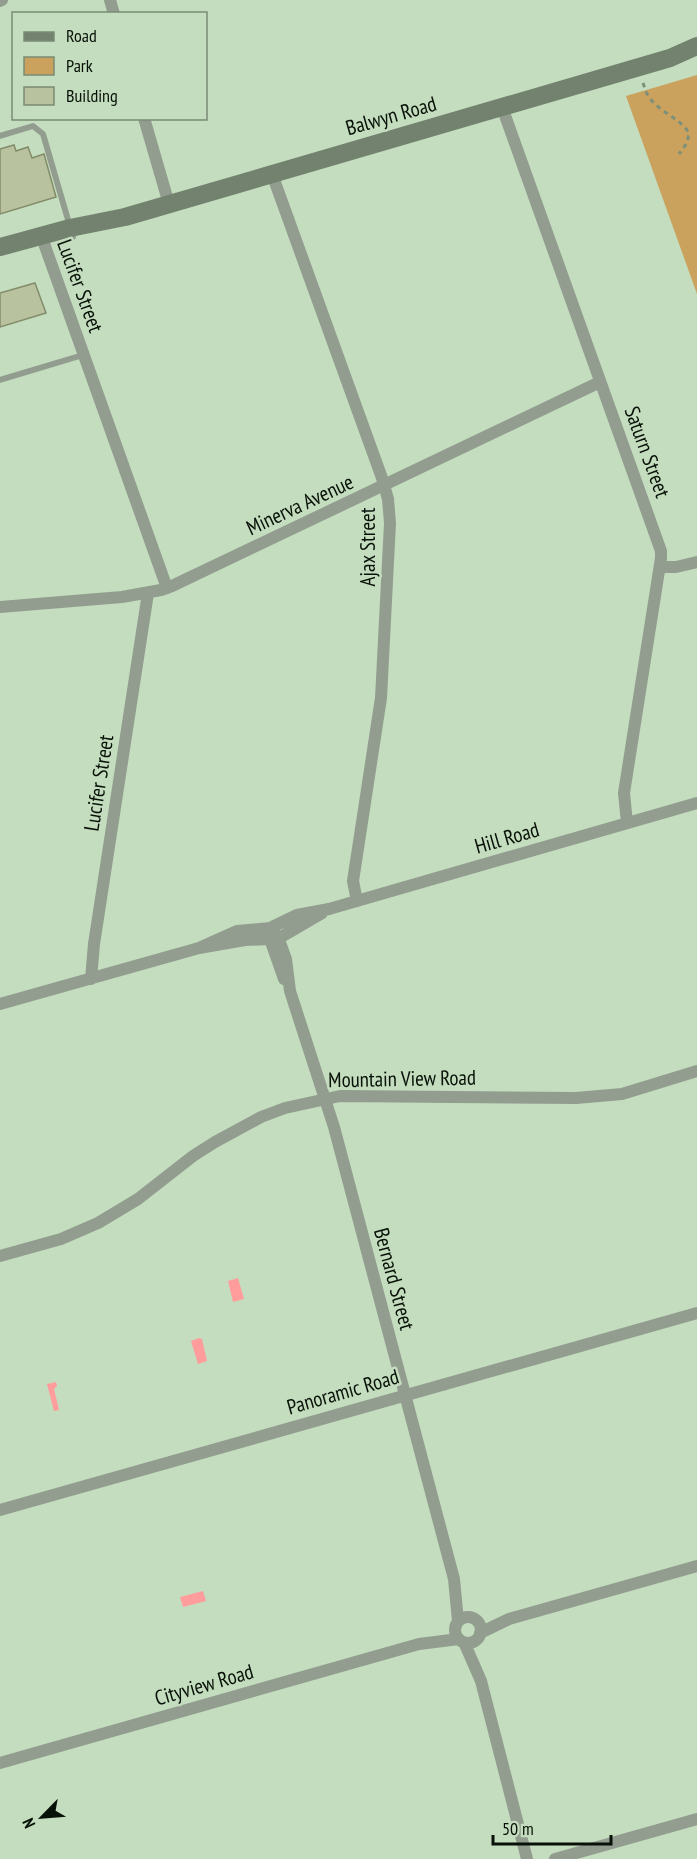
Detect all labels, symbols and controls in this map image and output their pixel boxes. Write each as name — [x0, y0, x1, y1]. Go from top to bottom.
legend — [12, 12, 207, 120]
text: Road — [66, 24, 97, 47]
text: Park — [66, 54, 93, 77]
text: Building — [66, 84, 118, 107]
street label: Balwyn Road — [342, 90, 439, 141]
street label: Lucifer Street — [51, 236, 110, 336]
street label: Saturn Street — [619, 402, 677, 501]
street label: Minerva Avenue — [242, 468, 358, 541]
street label: Ajax Street — [354, 507, 381, 586]
street label: Lucifer Street — [78, 733, 119, 833]
street label: Hill Road — [471, 815, 542, 860]
street label: Mountain View Road — [328, 1064, 476, 1093]
street label: Bernard Street — [368, 1225, 421, 1333]
street label: Panoramic Road — [284, 1363, 402, 1420]
street label: Cityview Road — [151, 1658, 256, 1711]
north arrow — [12, 1787, 72, 1847]
scale bar — [493, 1808, 612, 1846]
text: N — [18, 1815, 39, 1831]
text: 50 m — [502, 1817, 534, 1840]

